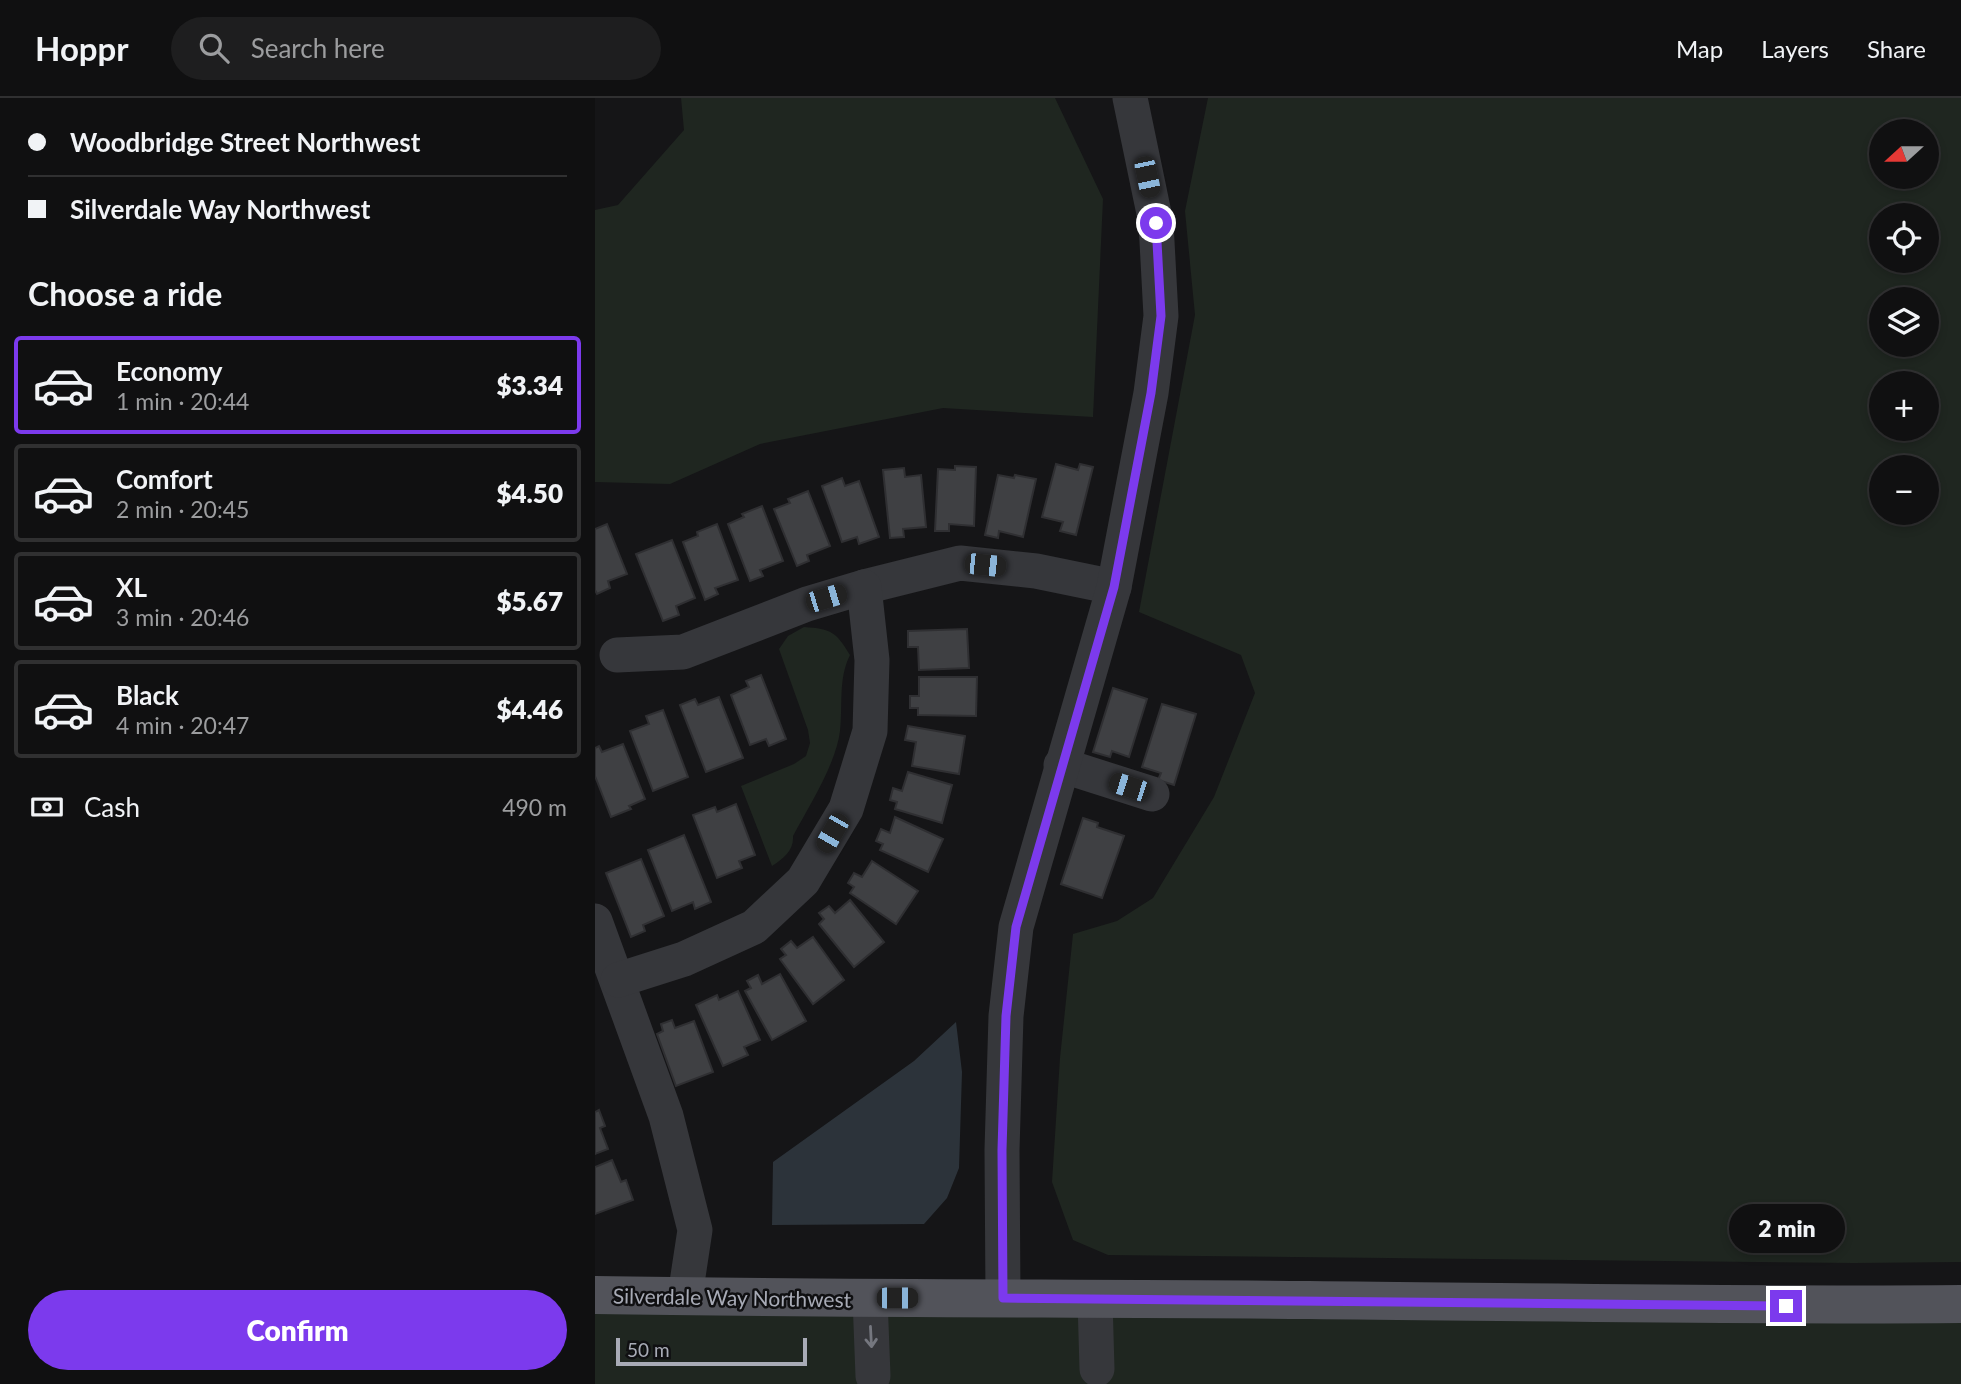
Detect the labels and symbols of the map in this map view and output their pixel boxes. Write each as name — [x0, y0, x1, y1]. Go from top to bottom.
north arrow — [1869, 119, 1939, 189]
car — [1133, 154, 1162, 200]
route start — [1140, 207, 1172, 239]
car — [964, 552, 1007, 578]
car — [803, 582, 850, 614]
car — [1106, 771, 1153, 803]
car — [813, 810, 852, 856]
callout: 2 min — [1728, 1204, 1844, 1254]
street label: Silverdale Way Northwest — [613, 1282, 852, 1312]
car — [877, 1288, 919, 1309]
route end — [1770, 1290, 1802, 1322]
one-way arrow — [865, 1325, 878, 1348]
scale bar — [616, 1335, 807, 1367]

